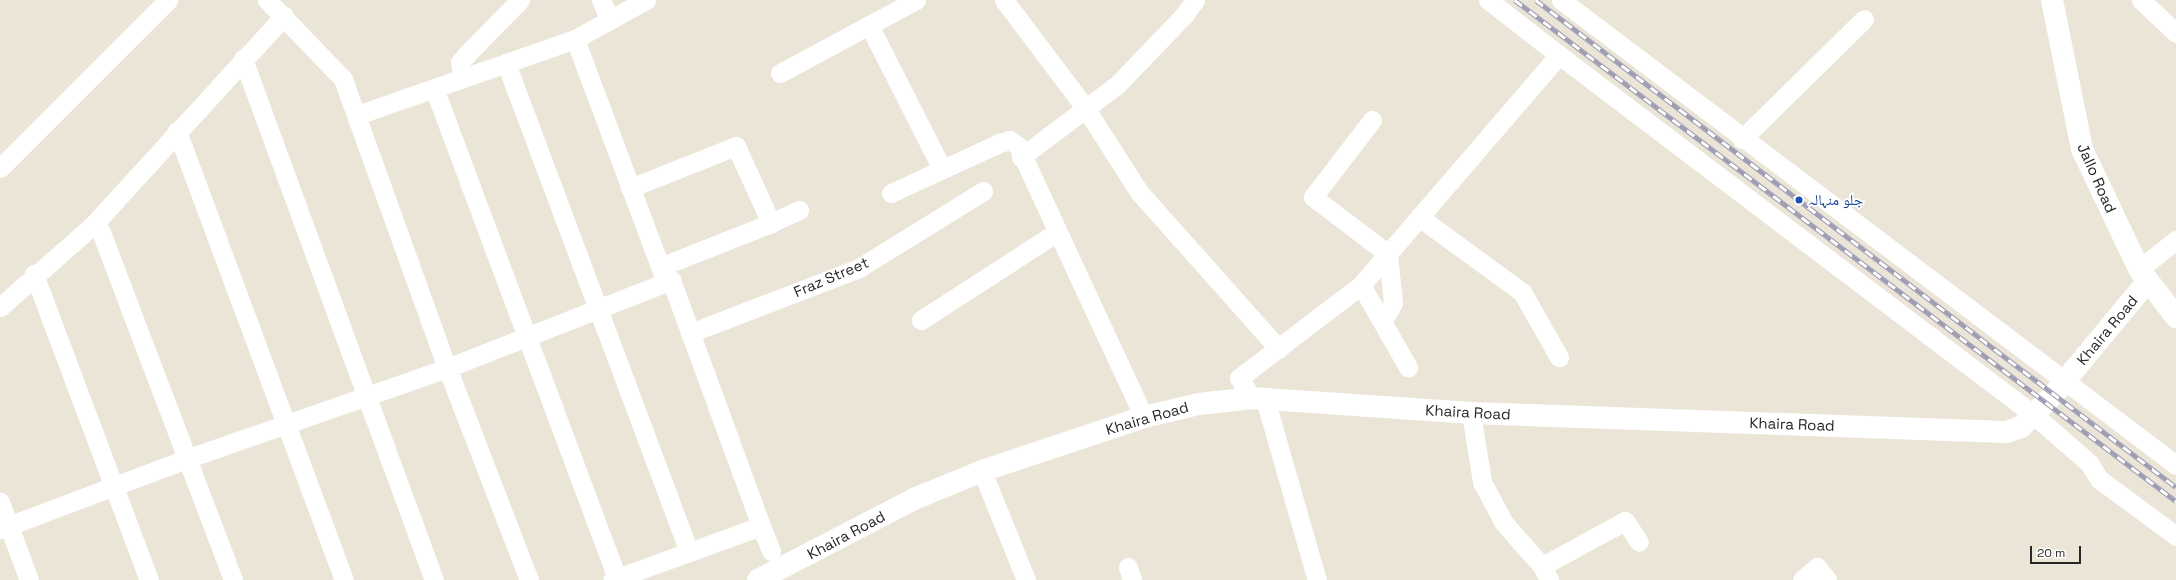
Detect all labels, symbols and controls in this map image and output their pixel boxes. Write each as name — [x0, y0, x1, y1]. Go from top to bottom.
street label: Jallo Road — [2074, 140, 2120, 216]
place label: جلو منہالہ — [1808, 191, 1863, 209]
marker: جلو منہالہ — [1793, 194, 1805, 206]
street label: Fraz Street — [791, 253, 871, 301]
street label: Khaira Road — [2073, 292, 2141, 368]
street label: Khaira Road — [1104, 398, 1190, 438]
street label: Khaira Road — [1425, 401, 1511, 423]
street label: Khaira Road — [1749, 414, 1835, 434]
street label: Khaira Road — [804, 507, 888, 563]
scale bar — [2032, 538, 2083, 564]
text: 20 m — [2037, 545, 2065, 561]

